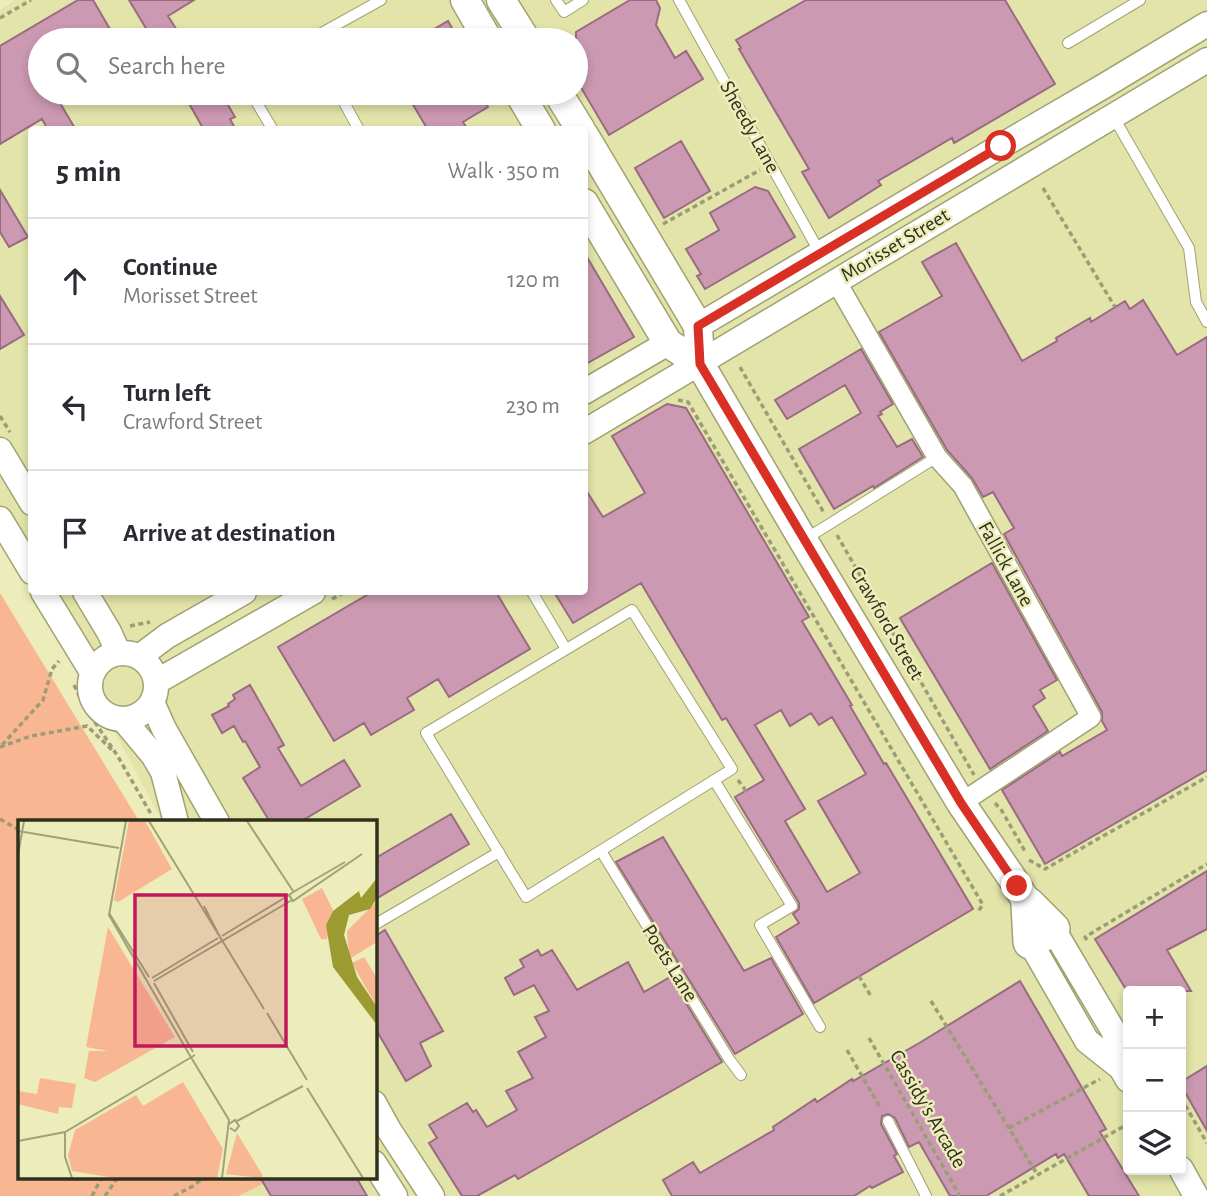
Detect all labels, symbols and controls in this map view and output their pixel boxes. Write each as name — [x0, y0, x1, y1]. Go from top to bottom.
search box — [28, 28, 588, 105]
icon: search — [52, 48, 90, 86]
text: Search here — [108, 53, 226, 79]
street label: Sheedy Lane — [716, 77, 784, 177]
route start — [985, 130, 1016, 161]
text: 5 min — [56, 157, 121, 187]
text: Walk · 350 m — [448, 160, 560, 183]
street label: Morisset Street — [837, 204, 953, 286]
text: Continue — [123, 254, 218, 280]
icon: ahead — [56, 262, 94, 300]
text: 120 m — [507, 269, 560, 292]
text: Morisset Street — [123, 285, 258, 308]
text: Turn left — [123, 380, 211, 406]
icon: left — [56, 388, 94, 426]
text: 230 m — [506, 395, 560, 418]
text: Crawford Street — [123, 411, 262, 434]
icon: arrive — [56, 514, 94, 552]
street label: Fallick Lane — [974, 518, 1038, 610]
text: Arrive at destination — [123, 520, 336, 546]
street label: Crawford Street — [846, 563, 928, 684]
inset map — [18, 820, 376, 1178]
route end — [1001, 870, 1032, 901]
street label: Poets Lane — [638, 921, 702, 1005]
map controls — [1123, 986, 1186, 1175]
button: + — [1123, 986, 1186, 1049]
street label: Cassidy's Arcade — [886, 1046, 970, 1172]
button: − — [1123, 1049, 1186, 1112]
button: layers — [1123, 1112, 1186, 1175]

